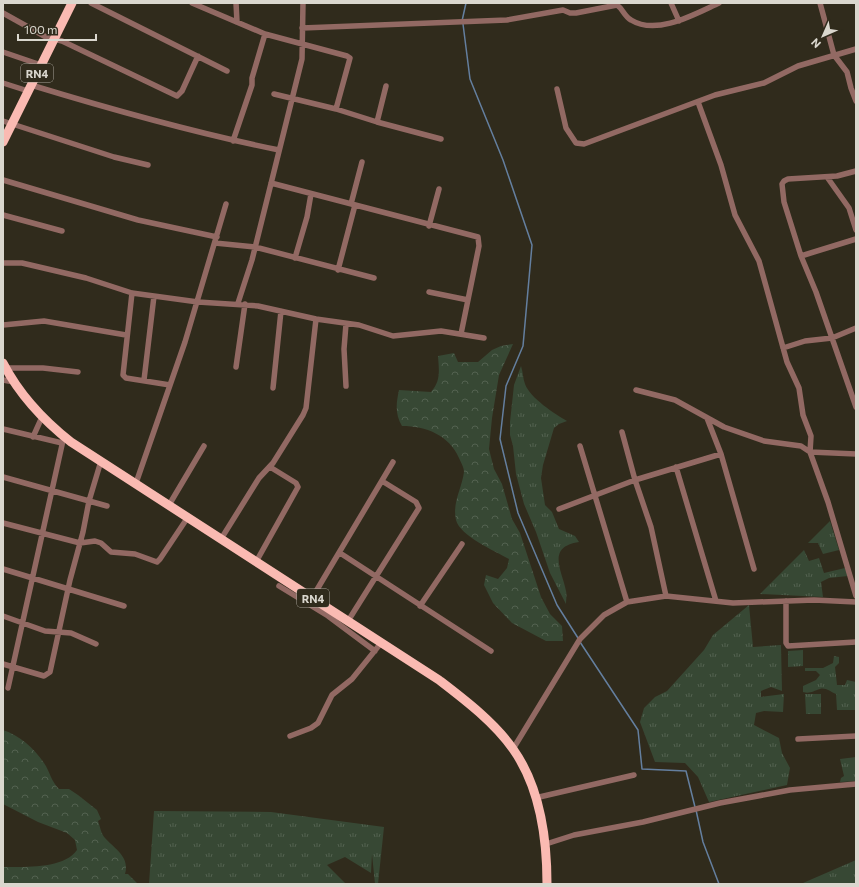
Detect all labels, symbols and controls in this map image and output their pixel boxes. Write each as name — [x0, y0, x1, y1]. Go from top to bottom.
scale bar — [18, 16, 96, 42]
north arrow — [803, 16, 843, 56]
text: 100 m — [24, 22, 58, 36]
text: N — [808, 36, 823, 51]
road number: RN4 — [21, 64, 53, 82]
road number: RN4 — [297, 589, 329, 607]

